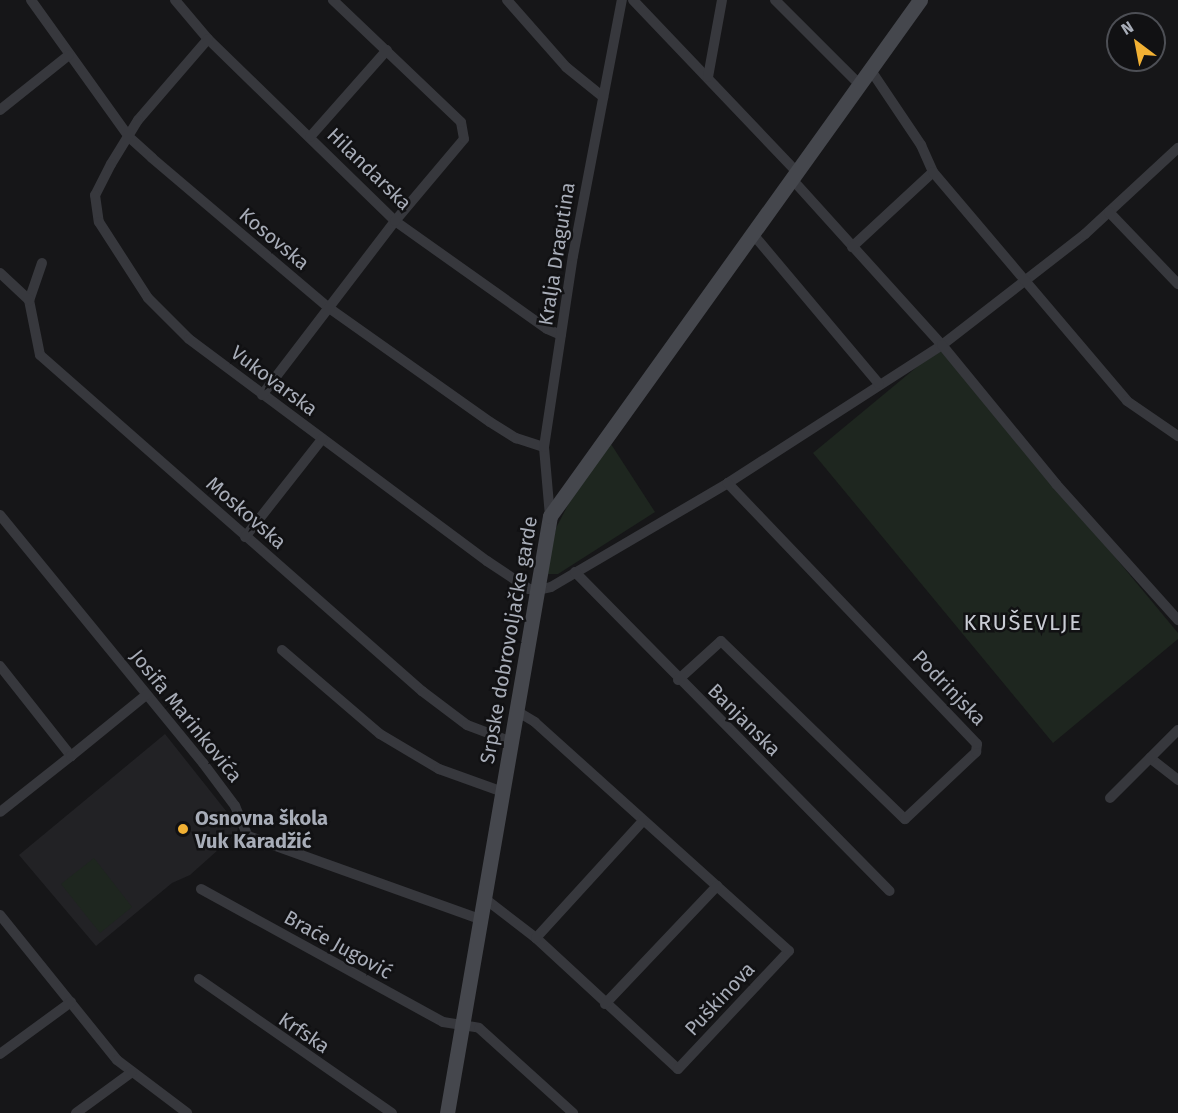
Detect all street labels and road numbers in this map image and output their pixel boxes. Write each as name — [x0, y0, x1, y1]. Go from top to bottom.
street label: Hilandarska — [322, 123, 416, 215]
street label: Kralja Dragutina — [534, 181, 580, 327]
street label: Kosovska — [234, 203, 314, 275]
street label: Vukovarska — [226, 341, 322, 421]
street label: Moskovska — [201, 472, 291, 554]
street label: Srpske dobrovoljačke garde — [475, 514, 543, 766]
street label: Josifa Marinkovića — [125, 645, 247, 787]
street label: Podrinjska — [907, 645, 991, 731]
street label: Banjanska — [703, 679, 785, 761]
street label: Braće Jugović — [280, 905, 396, 985]
street label: Puškinova — [680, 957, 760, 1041]
street label: Krfska — [274, 1007, 334, 1059]

